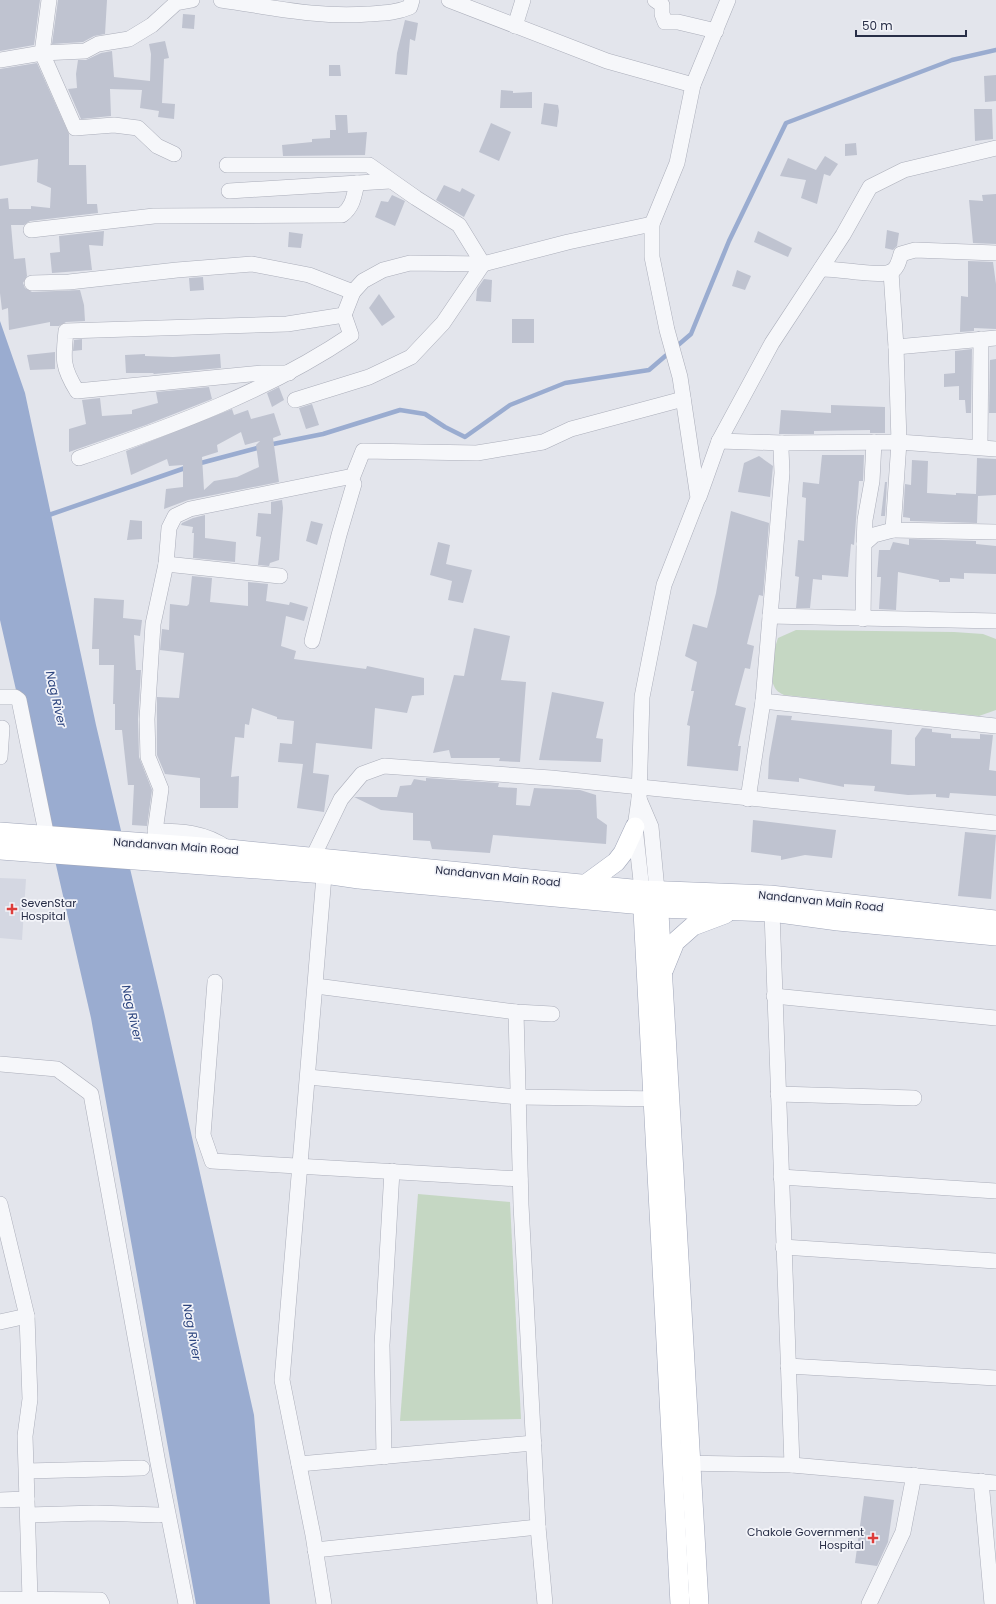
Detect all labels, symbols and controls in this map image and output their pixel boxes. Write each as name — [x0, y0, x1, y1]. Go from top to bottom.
scale bar — [856, 12, 966, 38]
text: 50 m — [862, 17, 893, 34]
water label: Nag River — [42, 669, 71, 729]
street label: Nandanvan Main Road — [113, 834, 239, 858]
street label: Nandanvan Main Road — [435, 861, 561, 891]
street label: Nandanvan Main Road — [758, 886, 884, 916]
place label: SevenStar Hospital — [21, 895, 76, 924]
marker: SevenStar Hospital — [6, 903, 18, 915]
water label: Nag River — [118, 983, 147, 1043]
water label: Nag River — [179, 1302, 206, 1362]
place label: Chakole Government Hospital — [747, 1524, 864, 1553]
marker: Chakole Government Hospital — [867, 1532, 879, 1544]

